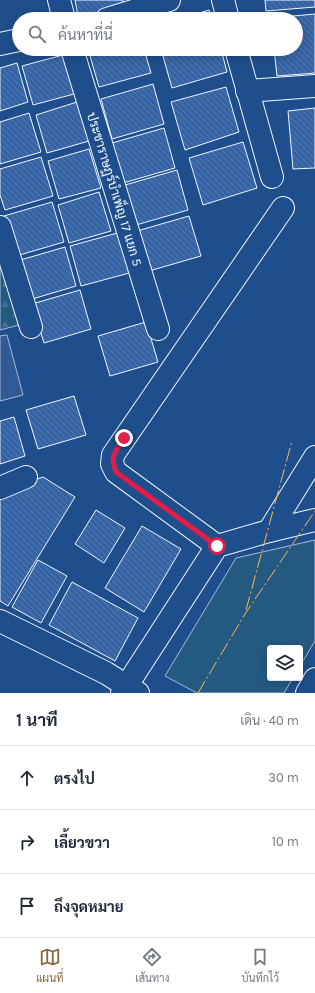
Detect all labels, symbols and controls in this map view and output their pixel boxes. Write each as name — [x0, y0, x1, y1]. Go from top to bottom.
search box — [12, 12, 303, 56]
icon: search — [26, 23, 48, 45]
text: ค้นหาที่นี่ — [58, 26, 113, 44]
street label: ประชาราษฎร์บำเพ็ญ 17 แยก 5 — [83, 110, 147, 268]
route end — [115, 429, 133, 447]
route start — [208, 537, 226, 555]
map controls — [267, 645, 303, 681]
button: layers — [267, 645, 303, 681]
text: 1 นาที — [16, 710, 58, 730]
text: เดิน · 40 m — [240, 713, 299, 728]
icon: ahead — [16, 767, 38, 789]
text: ตรงไป — [54, 770, 95, 788]
text: 30 m — [268, 770, 299, 785]
icon: right — [16, 831, 38, 853]
text: เลี้ยวขวา — [54, 834, 110, 852]
text: 10 m — [272, 834, 299, 849]
icon: arrive — [16, 895, 38, 917]
text: ถึงจุดหมาย — [54, 898, 124, 916]
tab: แผนที่ — [36, 946, 63, 985]
tab: เส้นทาง — [135, 946, 170, 985]
tab: บันทึกไว้ — [241, 946, 279, 985]

